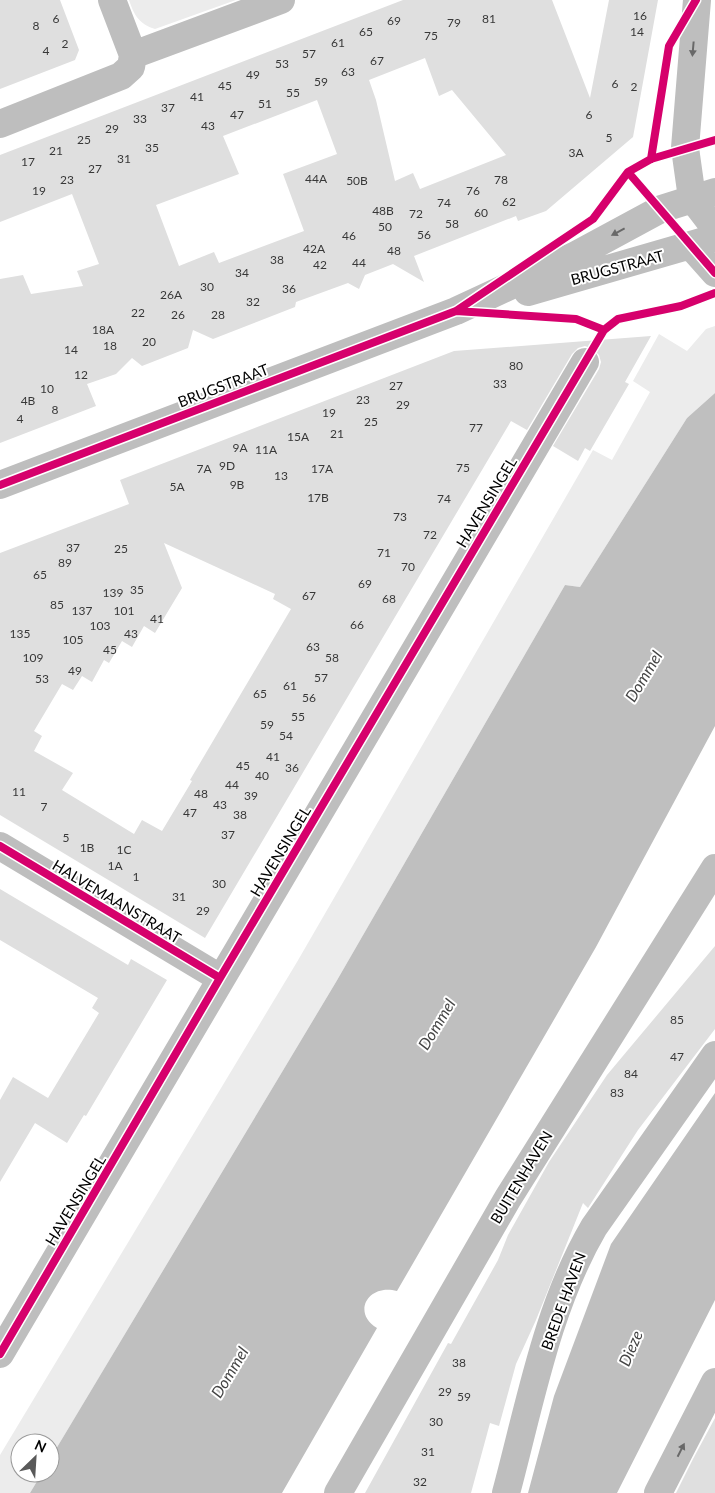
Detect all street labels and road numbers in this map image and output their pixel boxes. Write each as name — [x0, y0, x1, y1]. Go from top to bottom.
street label: BRUGSTRAAT — [569, 246, 666, 288]
street label: BRUGSTRAAT — [175, 359, 271, 411]
street label: HAVENSINGEL — [452, 453, 520, 550]
street label: HAVENSINGEL — [246, 802, 314, 899]
street label: HALVEMAANSTRAAT — [49, 855, 185, 947]
street label: BUITENHAVEN — [486, 1127, 556, 1227]
street label: HAVENSINGEL — [41, 1151, 109, 1248]
street label: BREDE HAVEN — [537, 1250, 589, 1352]

